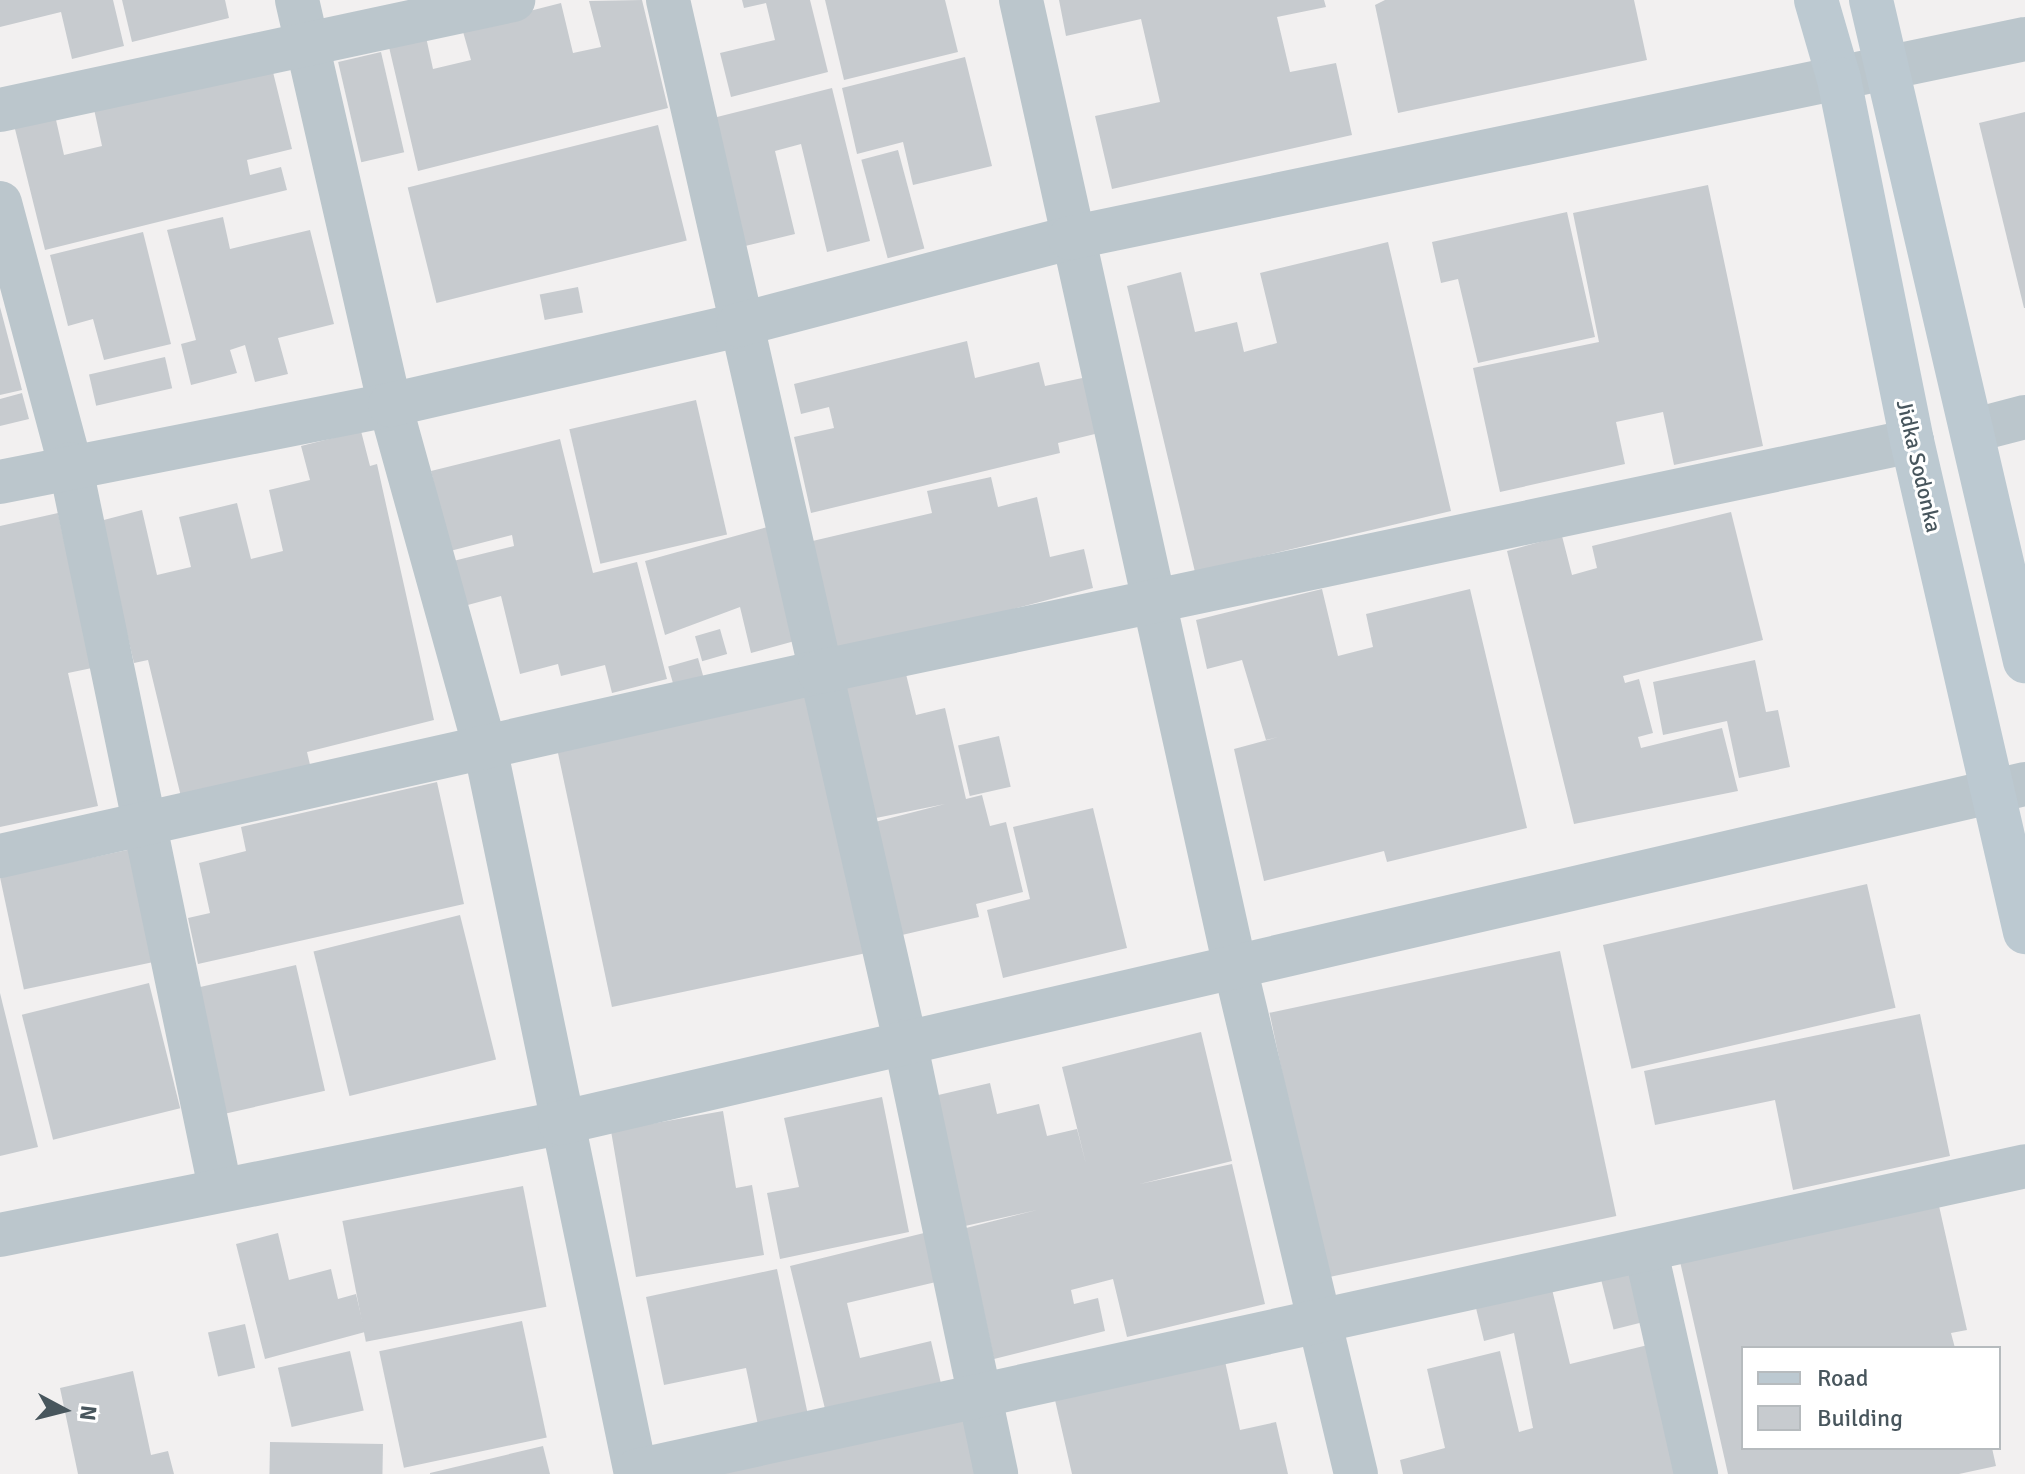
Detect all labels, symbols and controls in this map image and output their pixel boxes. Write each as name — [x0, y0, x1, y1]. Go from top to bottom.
street label: Jidka Sodonka — [1891, 397, 1947, 535]
legend — [1741, 1346, 2001, 1450]
text: Road — [1817, 1363, 1868, 1393]
north arrow — [24, 1370, 104, 1450]
text: Building — [1817, 1403, 1903, 1433]
text: N — [74, 1404, 103, 1422]

